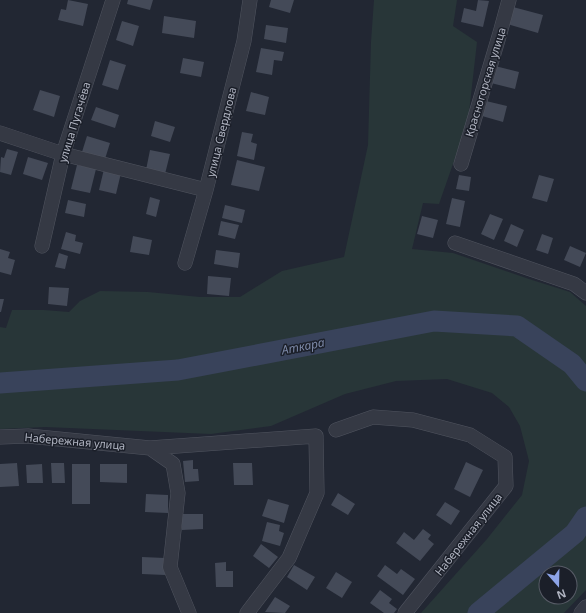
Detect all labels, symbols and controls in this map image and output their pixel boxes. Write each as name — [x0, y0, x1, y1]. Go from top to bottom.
street label: Красногорская улица — [461, 25, 509, 139]
street label: улица Пугачёва — [55, 80, 93, 164]
street label: улица Свердлова — [203, 85, 239, 179]
water label: Аткара — [279, 333, 326, 359]
street label: Набережная улица — [24, 429, 126, 453]
street label: Набережная улица — [431, 490, 505, 578]
north arrow — [538, 565, 578, 605]
text: N — [555, 586, 568, 603]

